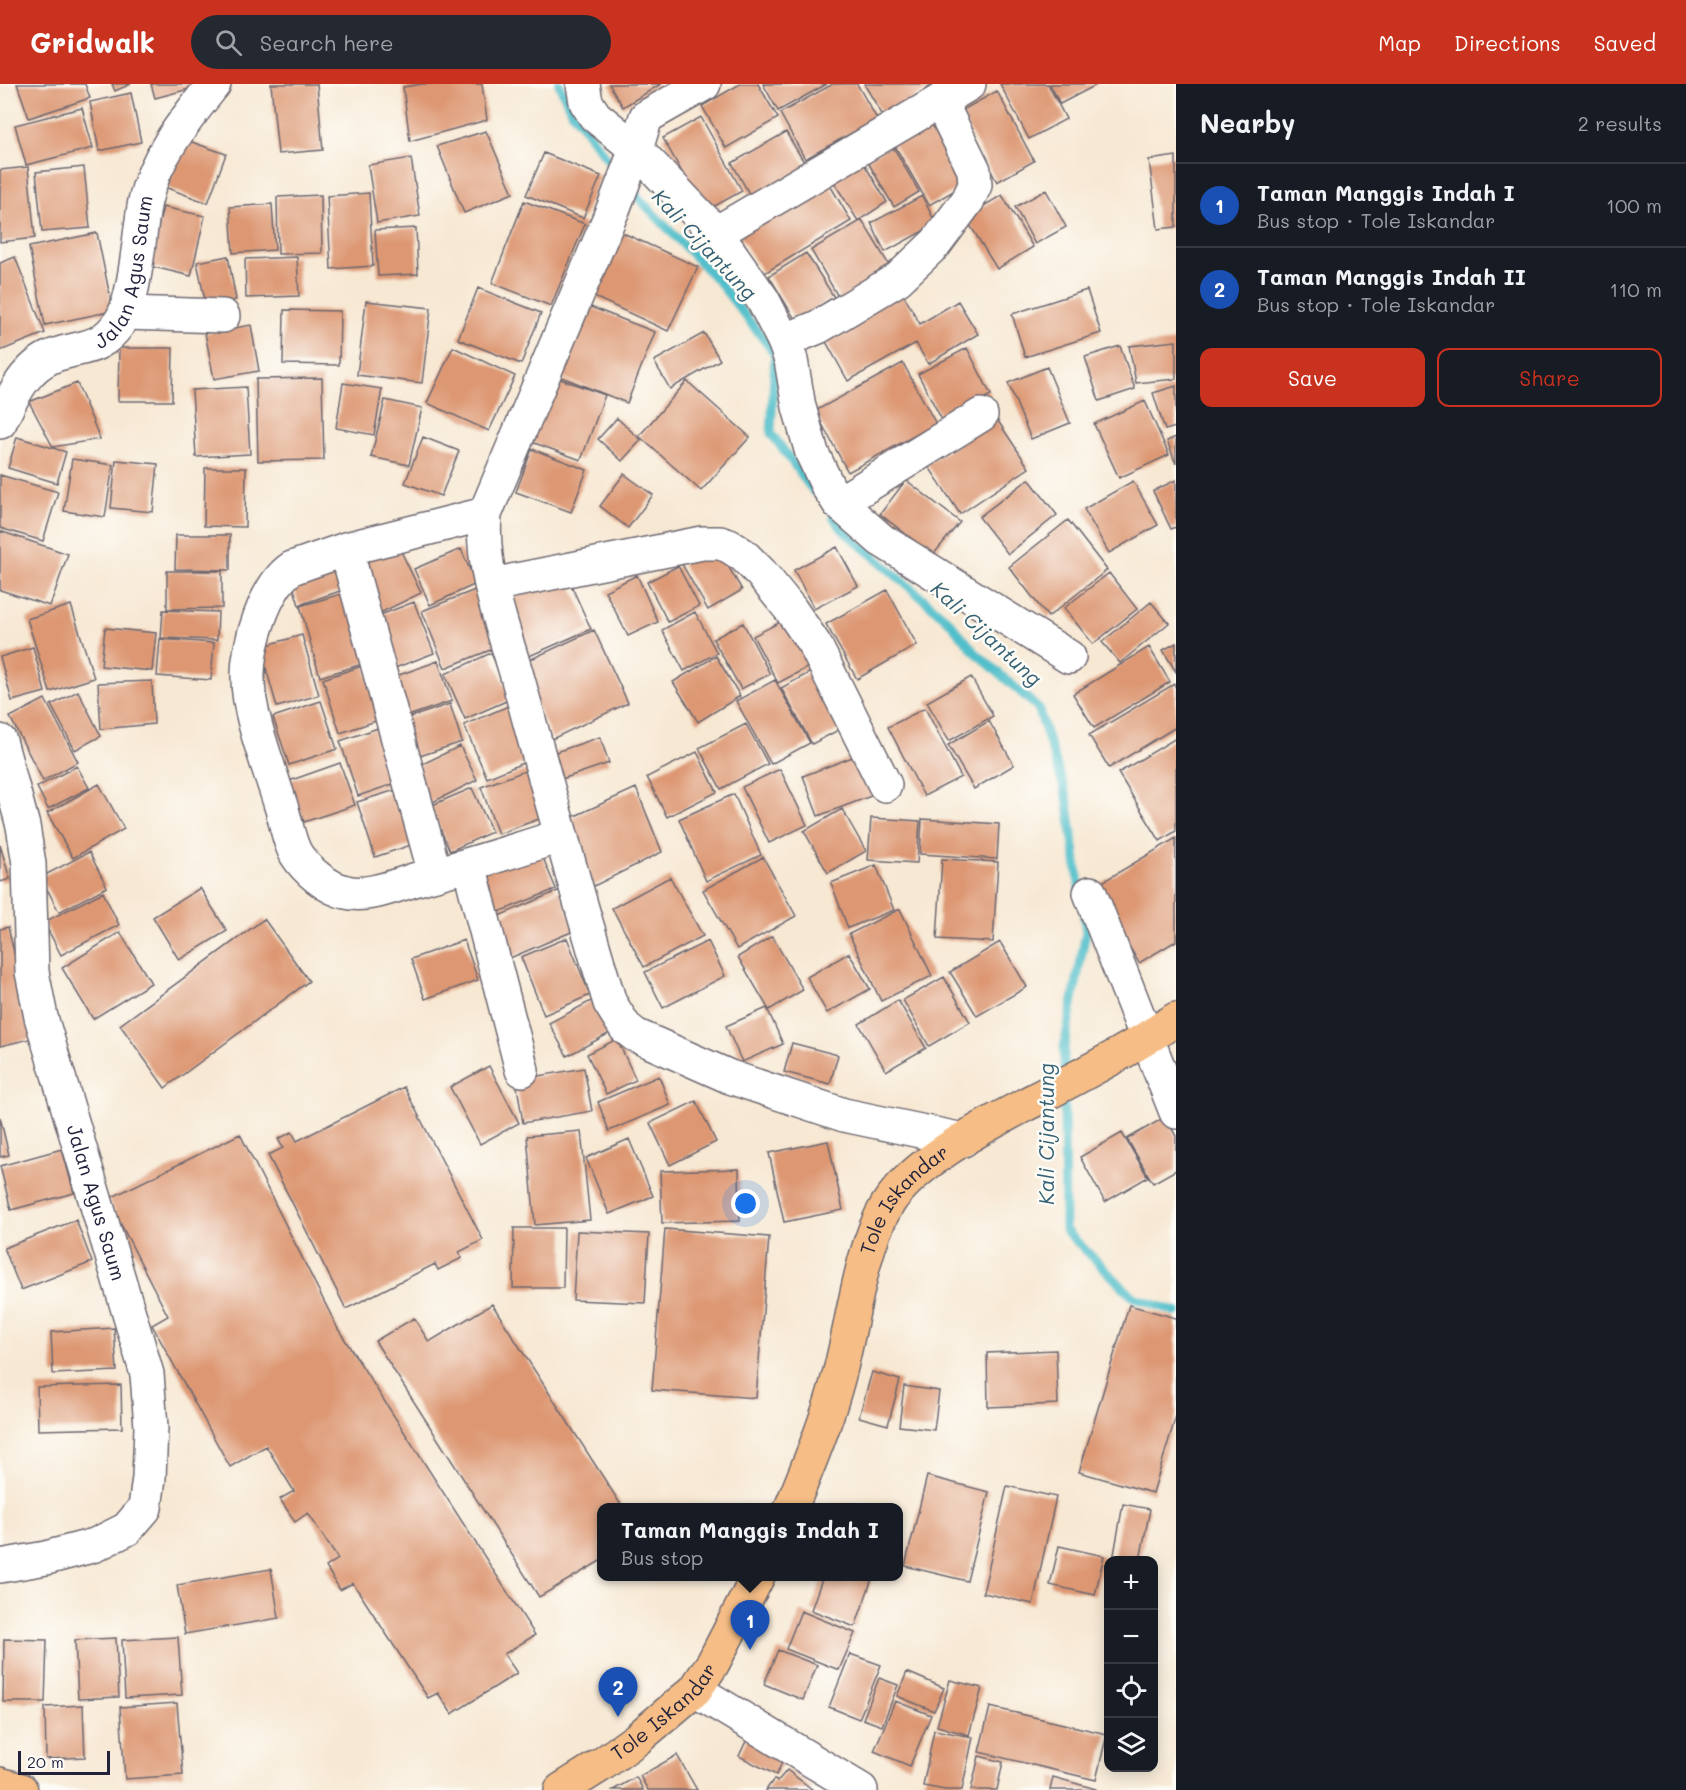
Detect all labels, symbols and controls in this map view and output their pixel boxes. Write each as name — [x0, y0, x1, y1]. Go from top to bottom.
search box — [191, 15, 611, 69]
text: Gridwalk — [30, 24, 155, 60]
icon: search — [212, 26, 245, 59]
text: Search here — [260, 28, 394, 57]
text: Map — [1378, 29, 1421, 56]
text: Directions — [1454, 29, 1561, 56]
text: Saved — [1594, 29, 1656, 56]
text: Nearby — [1200, 106, 1295, 140]
text: 2 results — [1578, 110, 1662, 136]
text: Taman Manggis Indah I — [1257, 178, 1515, 207]
water label: Kali Cijantung — [647, 183, 763, 305]
text: 1 — [1215, 192, 1224, 218]
text: 100 m — [1606, 192, 1662, 218]
street label: Jalan Agus Saum — [89, 193, 158, 354]
text: Bus stop · Tole Iskandar — [1257, 207, 1495, 233]
text: Taman Manggis Indah II — [1257, 262, 1526, 291]
text: 2 — [1214, 276, 1225, 302]
text: 110 m — [1609, 276, 1662, 302]
text: Bus stop · Tole Iskandar — [1257, 291, 1495, 317]
button: Save — [1200, 348, 1425, 407]
button: Share — [1437, 348, 1662, 407]
water label: Kali Cijantung — [926, 575, 1048, 691]
water label: Kali Cijantung — [1032, 1063, 1059, 1205]
street label: Jalan Agus Saum — [62, 1121, 133, 1283]
street label: Tole Iskandar — [853, 1138, 953, 1258]
your location — [731, 1189, 760, 1218]
popup — [597, 1503, 903, 1581]
text: Taman Manggis Indah I — [621, 1515, 879, 1544]
text: Bus stop — [621, 1544, 703, 1570]
map controls — [1104, 1556, 1158, 1772]
button: + — [1104, 1556, 1158, 1610]
pin: 1 — [730, 1600, 770, 1650]
button: − — [1104, 1610, 1158, 1664]
street label: Tole Iskandar — [605, 1657, 722, 1766]
button: locate — [1104, 1664, 1158, 1718]
pin: 2 — [598, 1668, 638, 1717]
button: layers — [1104, 1718, 1158, 1772]
scale bar — [18, 1748, 110, 1776]
text: 20 m — [27, 1751, 64, 1772]

